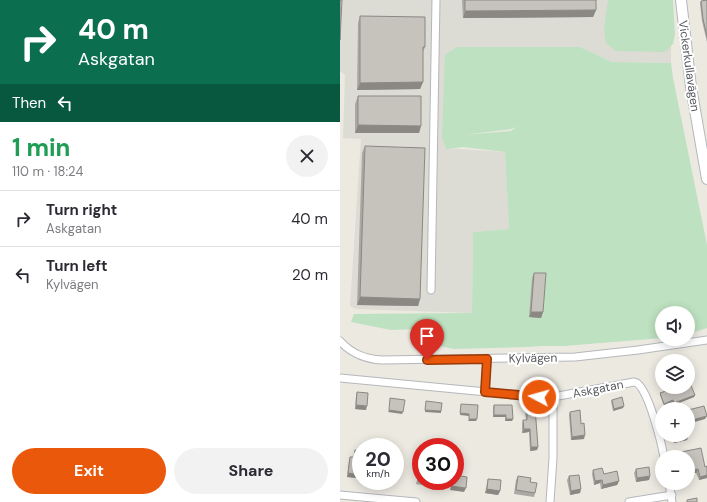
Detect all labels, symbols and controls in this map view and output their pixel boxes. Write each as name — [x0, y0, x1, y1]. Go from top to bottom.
text: 40 m — [78, 11, 149, 48]
icon: right — [12, 16, 64, 68]
street label: Vickerkullavägen — [675, 19, 703, 113]
text: Askgatan — [78, 47, 155, 71]
icon: left — [54, 92, 76, 114]
text: Then — [12, 93, 46, 113]
text: 1 min — [12, 132, 70, 163]
button: close — [286, 135, 328, 177]
text: 110 m · 18:24 — [12, 163, 83, 180]
text: Turn right — [46, 200, 117, 220]
icon: right — [12, 208, 34, 230]
text: 40 m — [291, 209, 328, 229]
text: Askgatan — [46, 220, 101, 237]
text: Turn left — [46, 256, 107, 276]
icon: left — [12, 264, 34, 286]
text: 20 m — [292, 265, 328, 285]
text: Kylvägen — [46, 276, 99, 293]
map controls — [655, 306, 695, 490]
button: sound — [655, 306, 695, 346]
pin — [410, 319, 444, 360]
icon: arrive — [416, 325, 438, 347]
street label: Kylvägen — [509, 350, 557, 366]
button: layers — [655, 354, 695, 394]
position arrow — [518, 376, 560, 418]
street label: Askgatan — [571, 376, 625, 402]
button: + — [655, 402, 695, 442]
speed limit sign: 30 — [412, 438, 464, 490]
text: 20 — [365, 446, 391, 472]
button: Exit — [12, 448, 166, 494]
button: Share — [174, 448, 328, 494]
button: − — [655, 450, 695, 490]
text: km/h — [366, 467, 390, 480]

